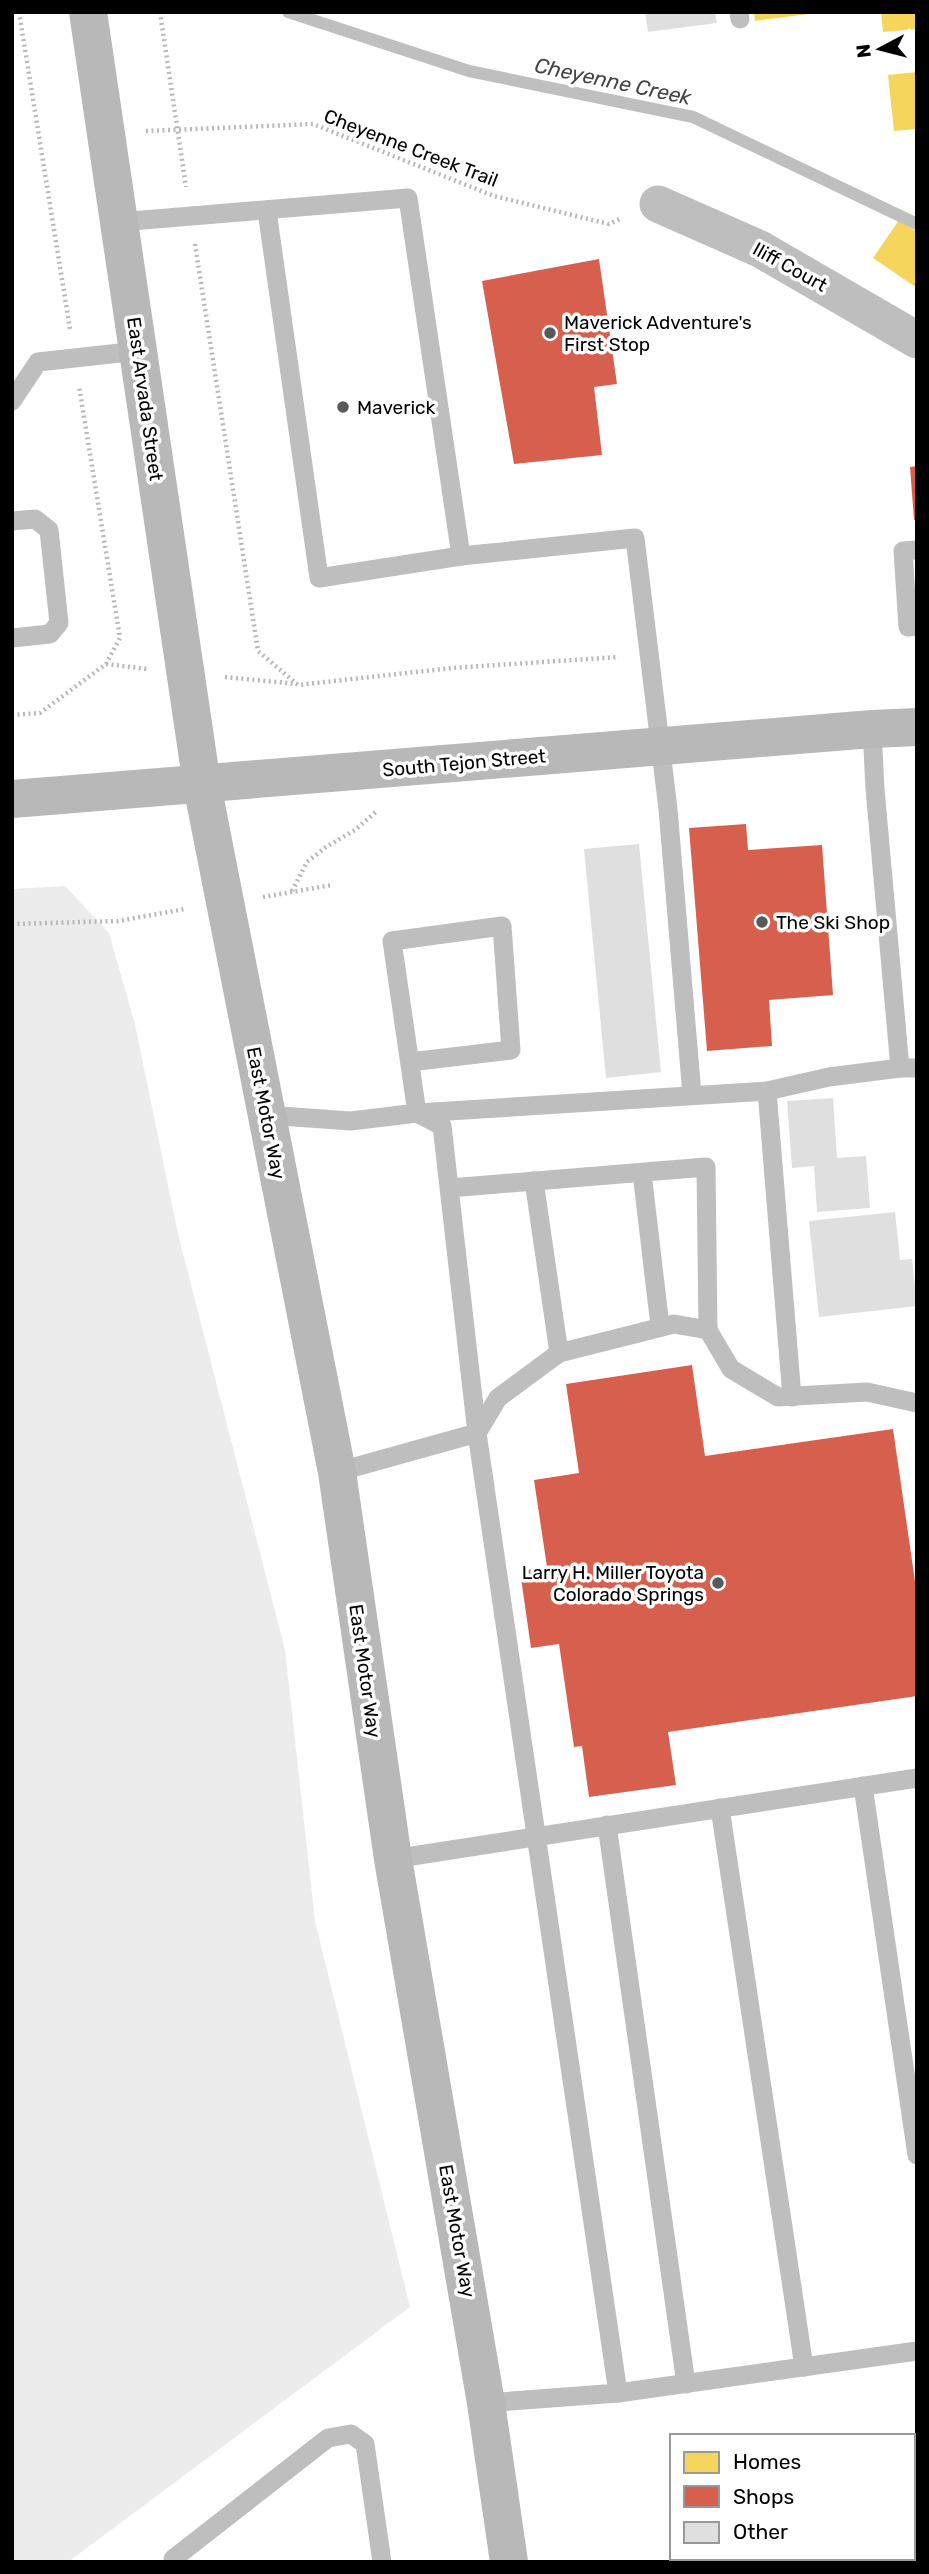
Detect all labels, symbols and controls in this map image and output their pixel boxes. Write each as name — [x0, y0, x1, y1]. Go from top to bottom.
north arrow — [845, 14, 915, 84]
text: N — [851, 43, 876, 59]
water label: Cheyenne Creek — [532, 52, 695, 110]
street label: Cheyenne Creek Trail — [321, 104, 501, 192]
street label: Iliff Court — [749, 237, 832, 297]
place label: Maverick Adventure's First Stop — [564, 311, 752, 356]
street label: East Arvada Street — [122, 316, 168, 483]
marker: Maverick Adventure's First Stop — [542, 325, 558, 341]
place label: Maverick — [357, 396, 436, 419]
marker: Maverick — [335, 399, 351, 415]
street label: South Tejon Street — [381, 744, 547, 782]
place label: The Ski Shop — [776, 911, 890, 934]
marker: The Ski Shop — [754, 914, 770, 930]
street label: East Motor Way — [242, 1045, 290, 1181]
place label: Larry H. Miller Toyota Colorado Springs — [522, 1561, 704, 1606]
marker: Larry H. Miller Toyota Colorado Springs — [710, 1575, 726, 1591]
street label: East Motor Way — [344, 1603, 386, 1739]
street label: East Motor Way — [434, 2163, 480, 2299]
legend — [670, 2434, 915, 2560]
text: Homes — [733, 2449, 801, 2474]
text: Shops — [733, 2484, 794, 2509]
text: Other — [733, 2519, 788, 2544]

